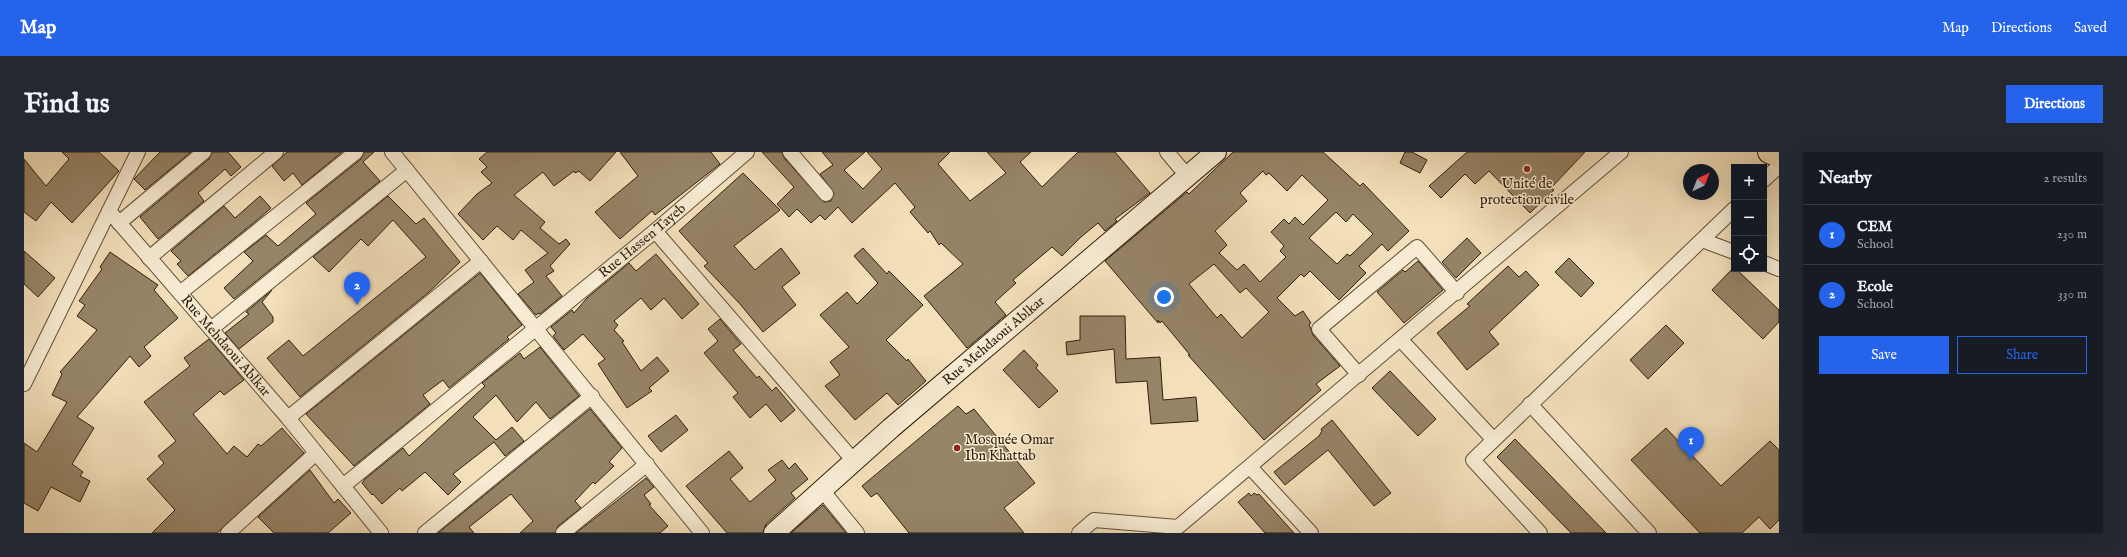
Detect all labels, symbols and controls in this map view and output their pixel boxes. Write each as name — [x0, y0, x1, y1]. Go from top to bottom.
text: Map — [20, 16, 56, 40]
text: Map — [1942, 19, 1969, 37]
text: Directions — [1991, 19, 2052, 37]
text: Saved — [2074, 19, 2107, 37]
button: Directions — [2006, 85, 2103, 123]
text: Find us — [24, 87, 110, 122]
marker: Unité de protection civile — [1522, 164, 1532, 174]
north arrow — [1683, 164, 1719, 200]
map controls — [1731, 164, 1767, 272]
button: + — [1731, 164, 1767, 200]
text: Nearby — [1819, 168, 1872, 189]
text: 2 results — [2043, 170, 2087, 187]
place label: Unité de protection civile — [1480, 175, 1574, 209]
street label: Rue Hassen Tayeb — [595, 199, 690, 282]
button: − — [1731, 200, 1767, 236]
text: CEM — [1857, 217, 1892, 236]
text: 1 — [1830, 226, 1834, 243]
text: 230 m — [2057, 226, 2087, 243]
button: locate — [1731, 236, 1767, 272]
text: School — [1857, 236, 1894, 253]
pin: 2 — [344, 272, 370, 305]
text: Ecole — [1857, 277, 1893, 296]
text: 2 — [1829, 286, 1835, 303]
text: 330 m — [2058, 286, 2087, 303]
your location — [1154, 287, 1174, 307]
street label: Rue Mehdaoui Ablkar — [177, 291, 275, 400]
street label: Rue Mehdaoui Ablkar — [939, 292, 1049, 389]
text: School — [1857, 296, 1894, 313]
button: Save — [1819, 336, 1949, 374]
button: Share — [1957, 336, 2087, 374]
pin: 1 — [1678, 427, 1704, 460]
place label: Mosquée Omar Ibn Khattab — [965, 431, 1054, 465]
marker: Mosquée Omar Ibn Khattab — [952, 443, 962, 453]

